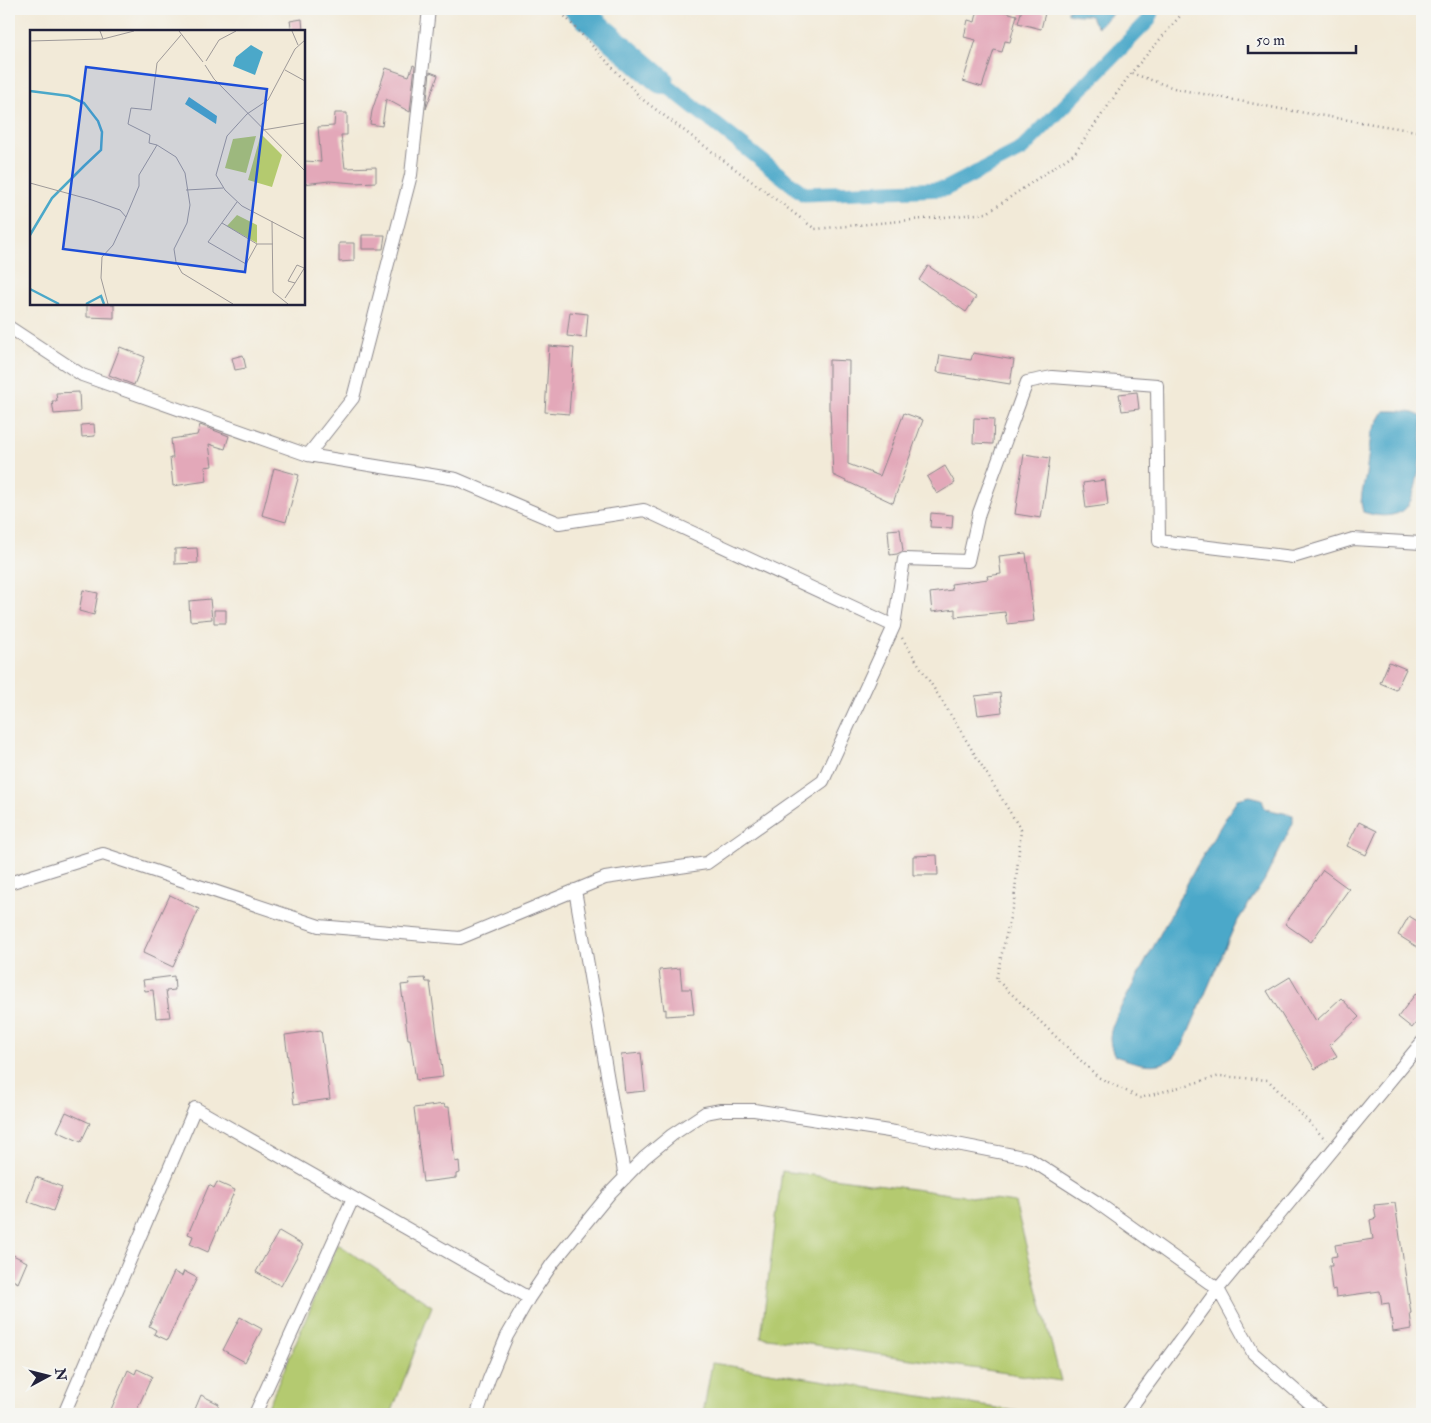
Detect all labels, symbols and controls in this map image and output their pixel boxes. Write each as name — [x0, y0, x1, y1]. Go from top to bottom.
scale bar — [1248, 22, 1356, 54]
inset map — [30, 30, 305, 305]
text: 50 m — [1256, 31, 1285, 50]
north arrow — [22, 1350, 72, 1400]
text: N — [51, 1366, 70, 1382]

